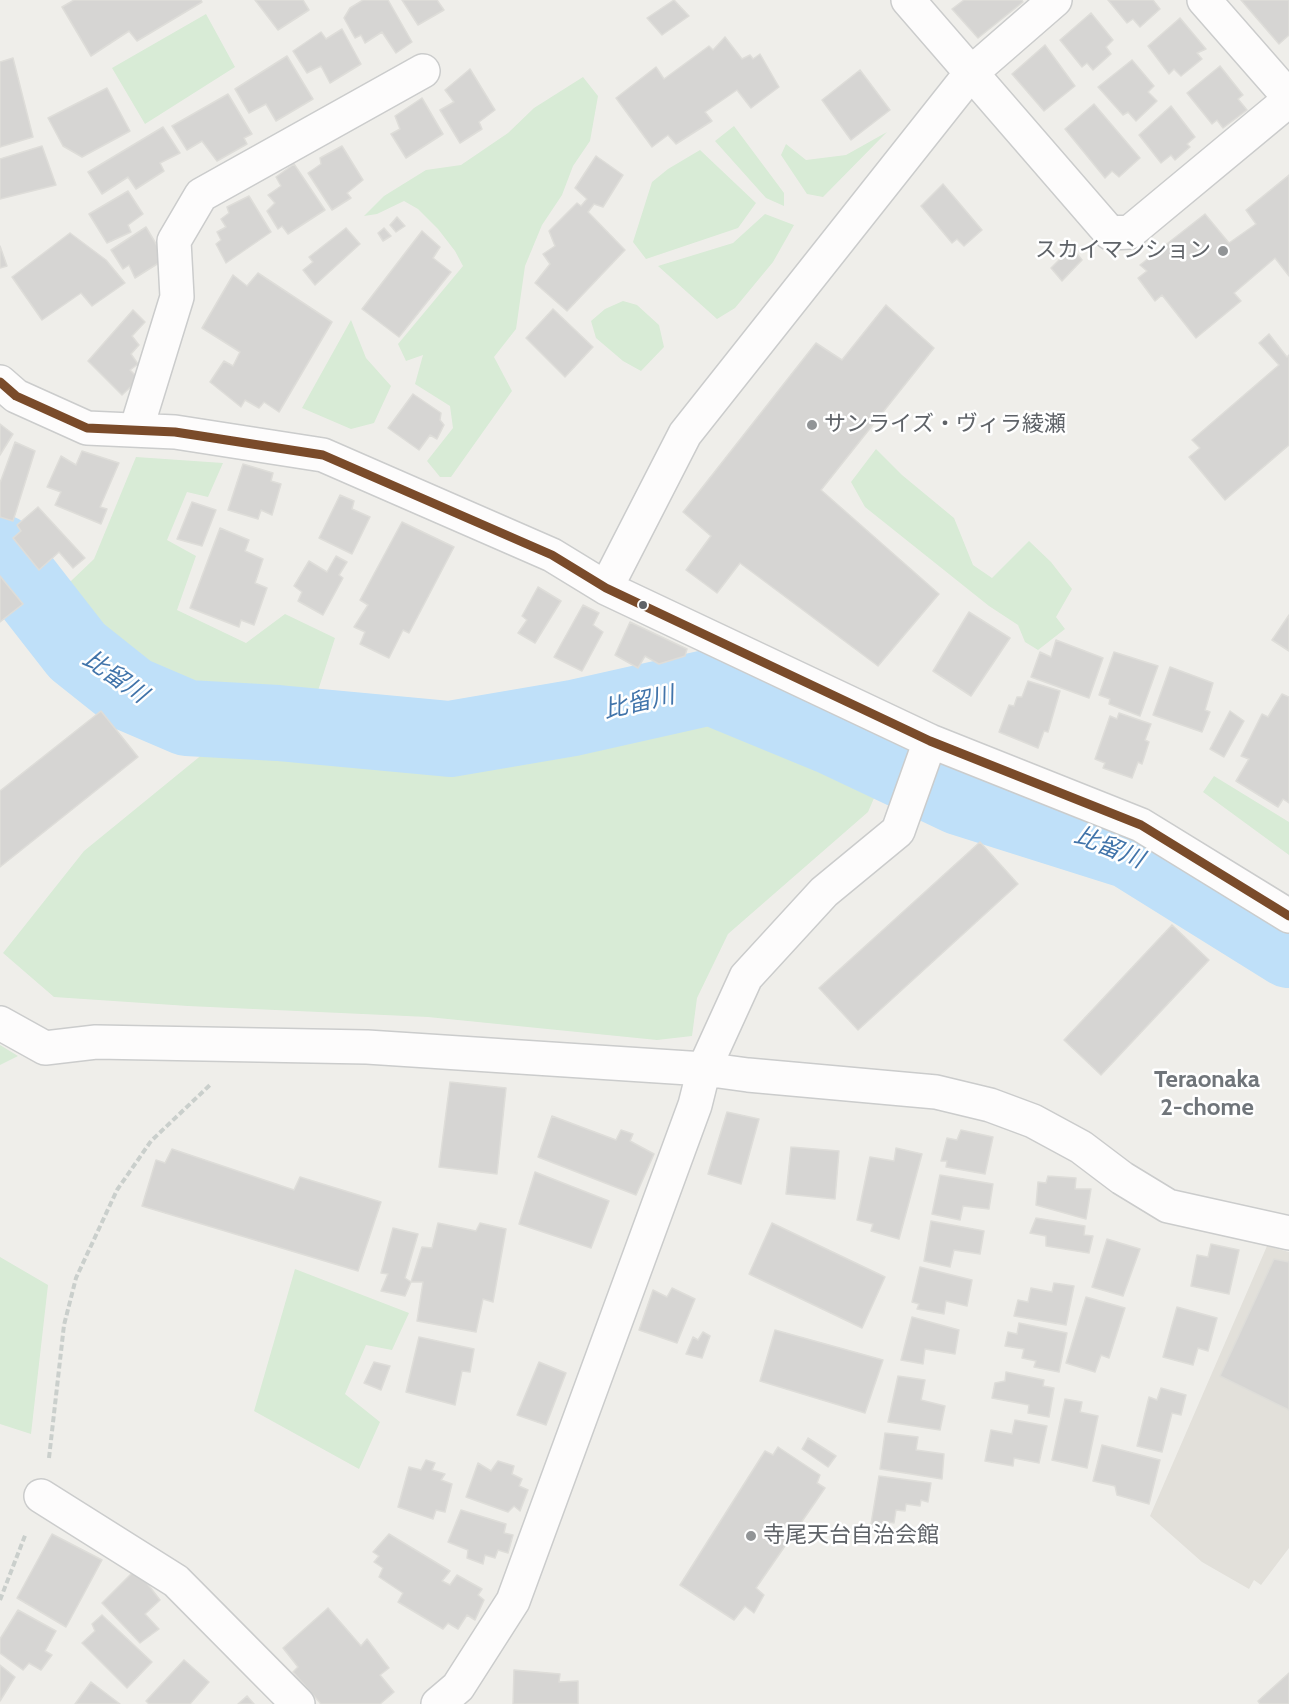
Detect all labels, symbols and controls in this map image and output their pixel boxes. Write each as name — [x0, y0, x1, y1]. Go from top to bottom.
place label: スカイマンション — [1035, 238, 1211, 264]
marker: スカイマンション — [1216, 244, 1230, 258]
place label: サンライズ・ヴィラ綾瀬 — [824, 412, 1066, 438]
marker: サンライズ・ヴィラ綾瀬 — [805, 418, 819, 432]
unlabelled marker — [637, 599, 649, 611]
water label: 比留川 — [77, 645, 153, 709]
water label: 比留川 — [601, 681, 677, 725]
water label: 比留川 — [1070, 821, 1148, 875]
district label: Teraonaka 2-chome — [1154, 1066, 1260, 1122]
place label: 寺尾天台自治会館 — [763, 1523, 939, 1549]
marker: 寺尾天台自治会館 — [744, 1529, 758, 1543]

